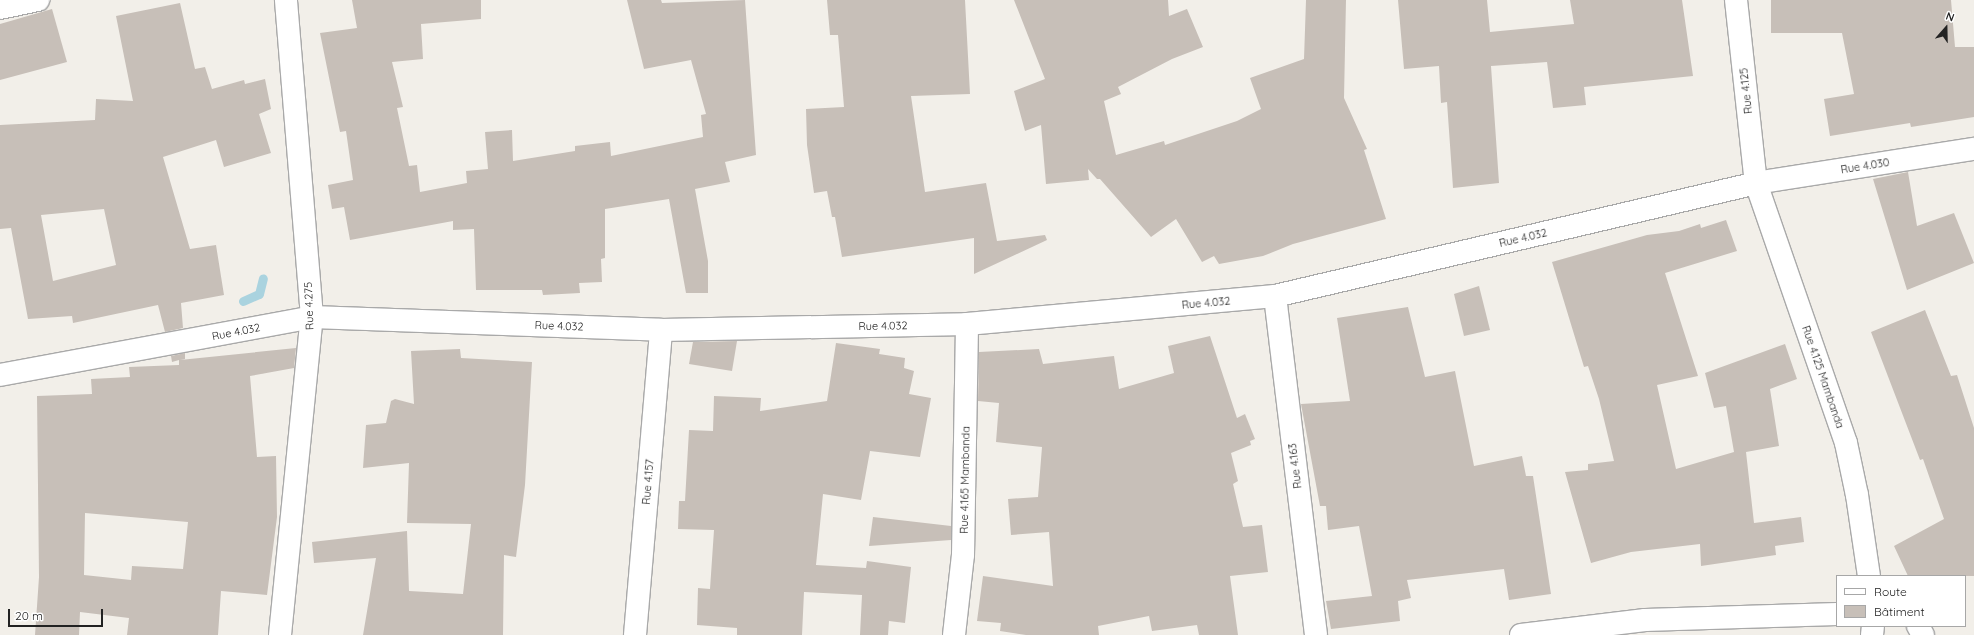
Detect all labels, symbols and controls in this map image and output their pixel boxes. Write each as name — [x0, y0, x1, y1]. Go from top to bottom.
north arrow — [1926, 8, 1966, 48]
text: N — [1944, 9, 1956, 25]
street label: Rue 4.125 — [1737, 67, 1755, 115]
street label: Rue 4.030 — [1840, 156, 1890, 176]
street label: Rue 4.032 — [1498, 226, 1548, 250]
street label: Rue 4.275 — [302, 282, 316, 330]
street label: Rue 4.032 — [1181, 294, 1231, 312]
street label: Rue 4.032 — [534, 319, 584, 333]
street label: Rue 4.032 — [858, 319, 908, 333]
street label: Rue 4.032 — [211, 321, 261, 343]
street label: Rue 4.125 Mambanda — [1799, 324, 1847, 430]
street label: Rue 4.165 Mambanda — [957, 426, 973, 534]
street label: Rue 4.163 — [1286, 442, 1304, 490]
street label: Rue 4.157 — [639, 459, 657, 505]
legend — [1836, 575, 1966, 627]
text: Route — [1874, 584, 1907, 599]
scale bar — [10, 601, 105, 627]
text: Bâtiment — [1874, 604, 1924, 619]
text: 20 m — [15, 608, 43, 623]

